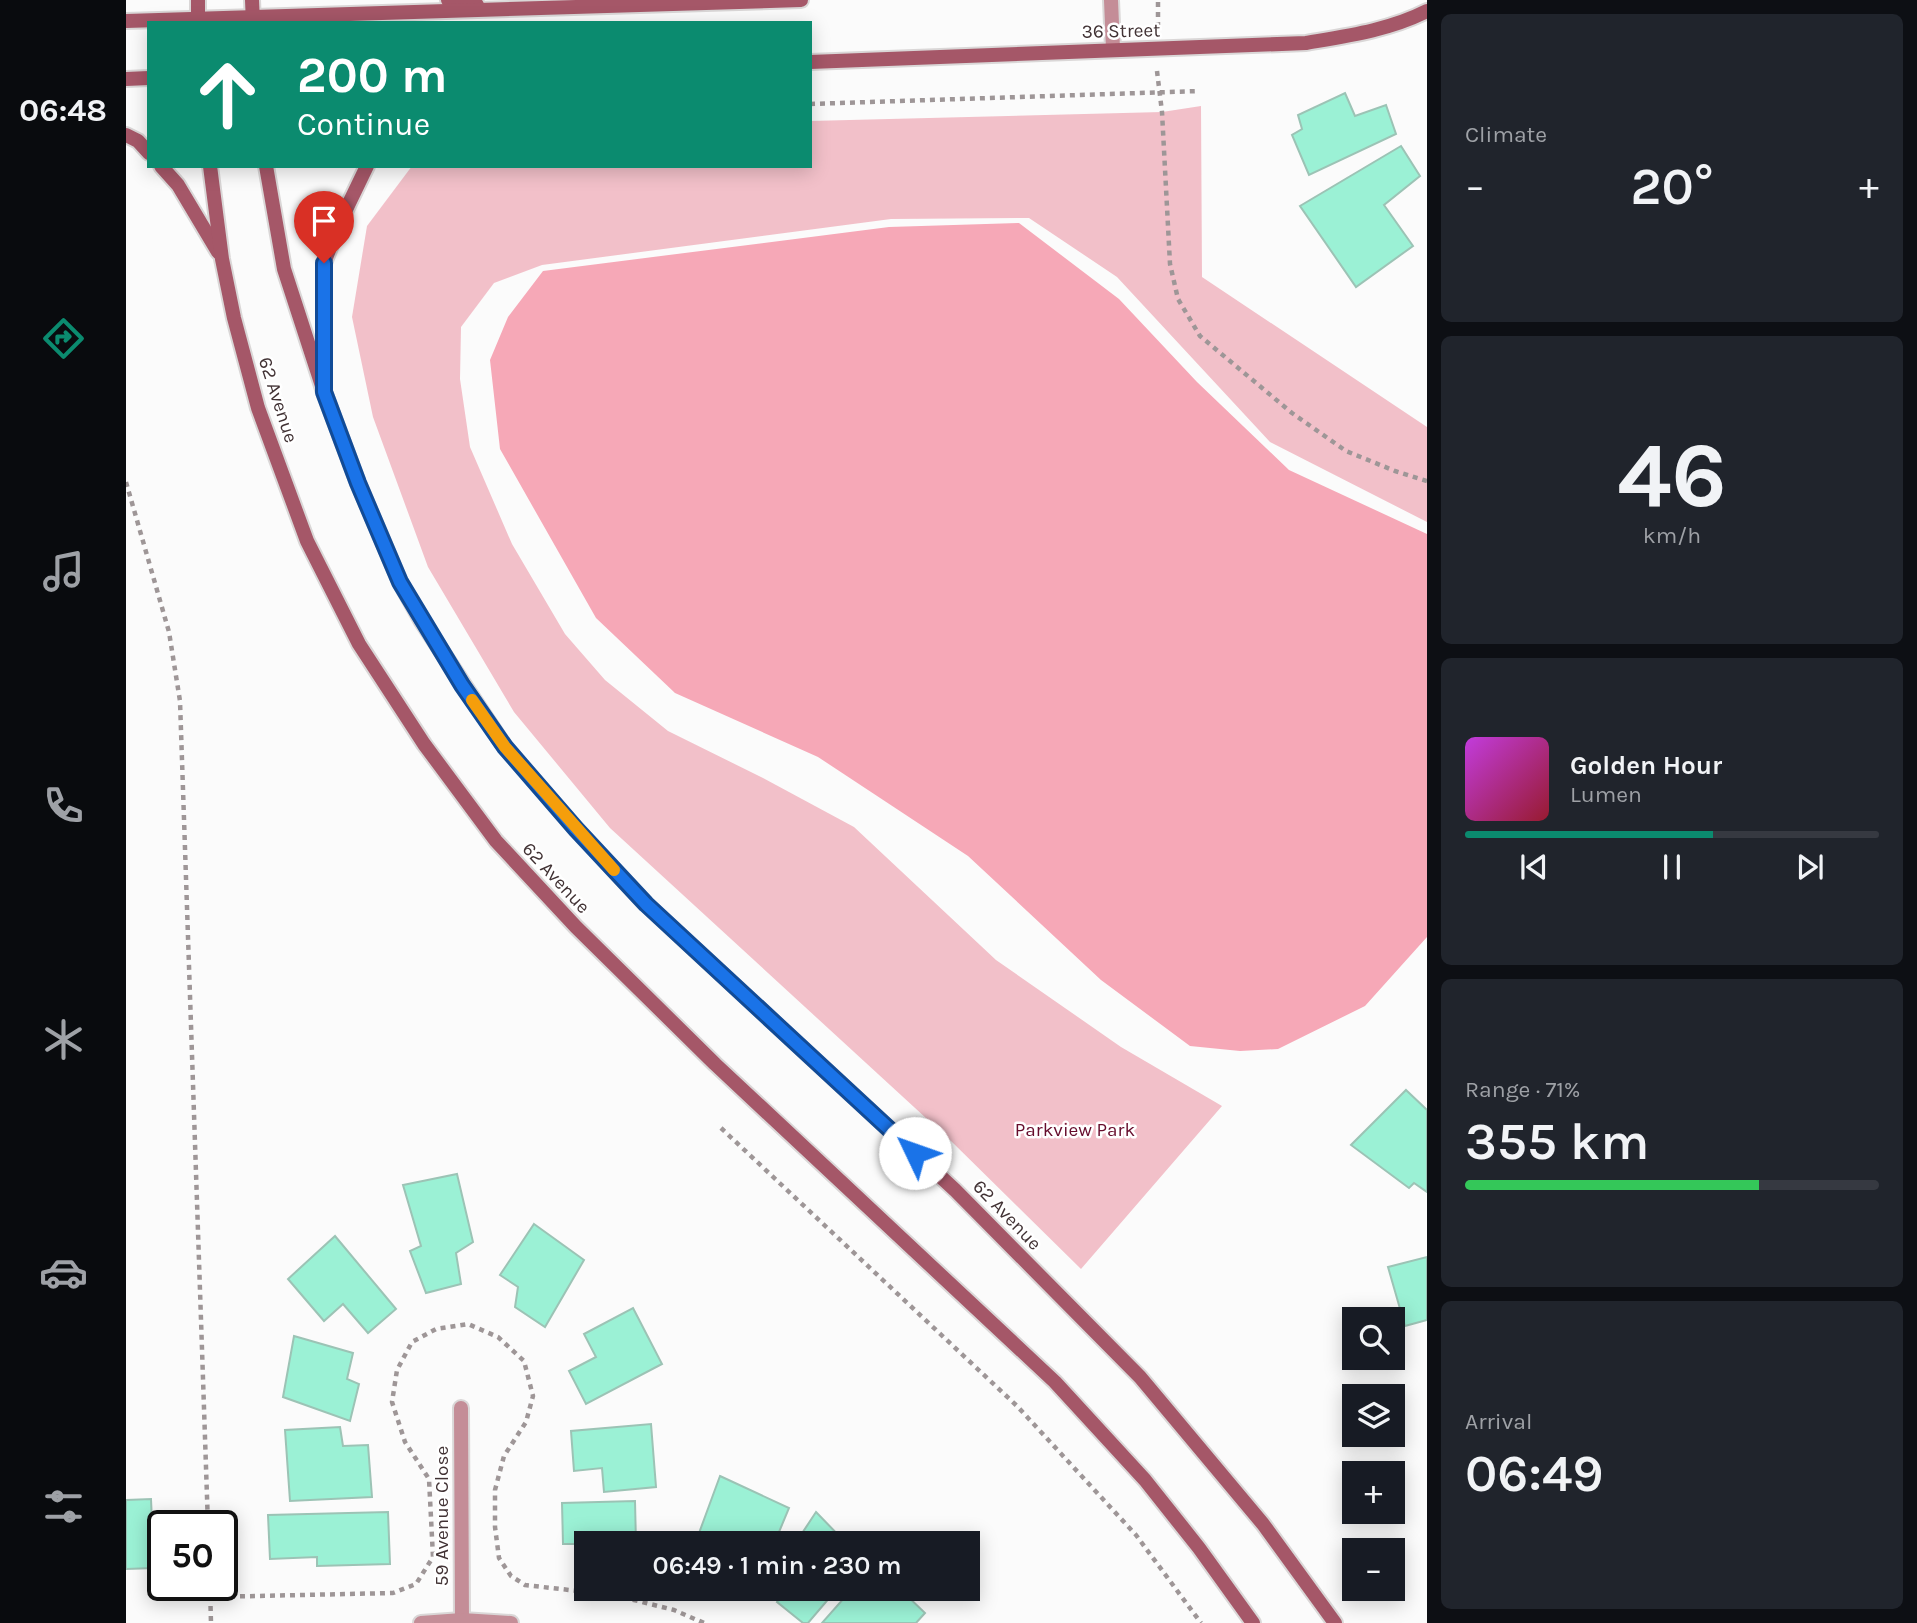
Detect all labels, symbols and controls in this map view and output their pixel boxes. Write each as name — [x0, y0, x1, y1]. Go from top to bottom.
street label: 36 Street — [1081, 19, 1161, 43]
text: 200 m — [297, 47, 448, 104]
icon: ahead — [182, 49, 273, 140]
text: 06:48 — [19, 92, 107, 129]
text: Continue — [297, 106, 430, 143]
text: Climate — [1465, 121, 1547, 148]
text: 20° — [1631, 156, 1713, 217]
text: − — [1465, 164, 1485, 209]
text: + — [1859, 164, 1879, 209]
pin — [294, 191, 354, 263]
icon: arrive — [305, 202, 343, 240]
icon: directions — [39, 314, 88, 363]
street label: 62 Avenue — [254, 354, 302, 446]
text: 46 — [1617, 423, 1727, 529]
text: km/h — [1643, 522, 1701, 549]
icon: music — [39, 547, 88, 596]
text: Golden Hour — [1570, 750, 1722, 781]
icon: phone — [39, 781, 88, 830]
text: Lumen — [1570, 781, 1642, 808]
street label: 62 Avenue — [518, 838, 594, 918]
icon: previous — [1515, 848, 1553, 886]
icon: pause — [1653, 848, 1691, 886]
icon: next — [1791, 848, 1829, 886]
icon: climate — [39, 1015, 88, 1064]
text: Range · 71% — [1465, 1076, 1581, 1103]
text: 355 km — [1465, 1111, 1649, 1172]
position arrow — [878, 1116, 952, 1190]
park label: Parkview Park — [1015, 1119, 1135, 1141]
street label: 62 Avenue — [968, 1175, 1046, 1255]
icon: car — [39, 1248, 88, 1297]
map controls — [1342, 1307, 1405, 1601]
button: search — [1342, 1307, 1405, 1370]
button: layers — [1342, 1384, 1405, 1447]
text: Arrival — [1465, 1408, 1532, 1435]
text: 06:49 — [1465, 1443, 1604, 1504]
street label: 59 Avenue Close — [431, 1446, 453, 1586]
button: + — [1342, 1461, 1405, 1524]
icon: filters — [39, 1482, 88, 1531]
speed limit sign: 50 — [147, 1510, 238, 1601]
button: − — [1342, 1538, 1405, 1601]
text: 06:49 · 1 min · 230 m — [652, 1550, 902, 1581]

